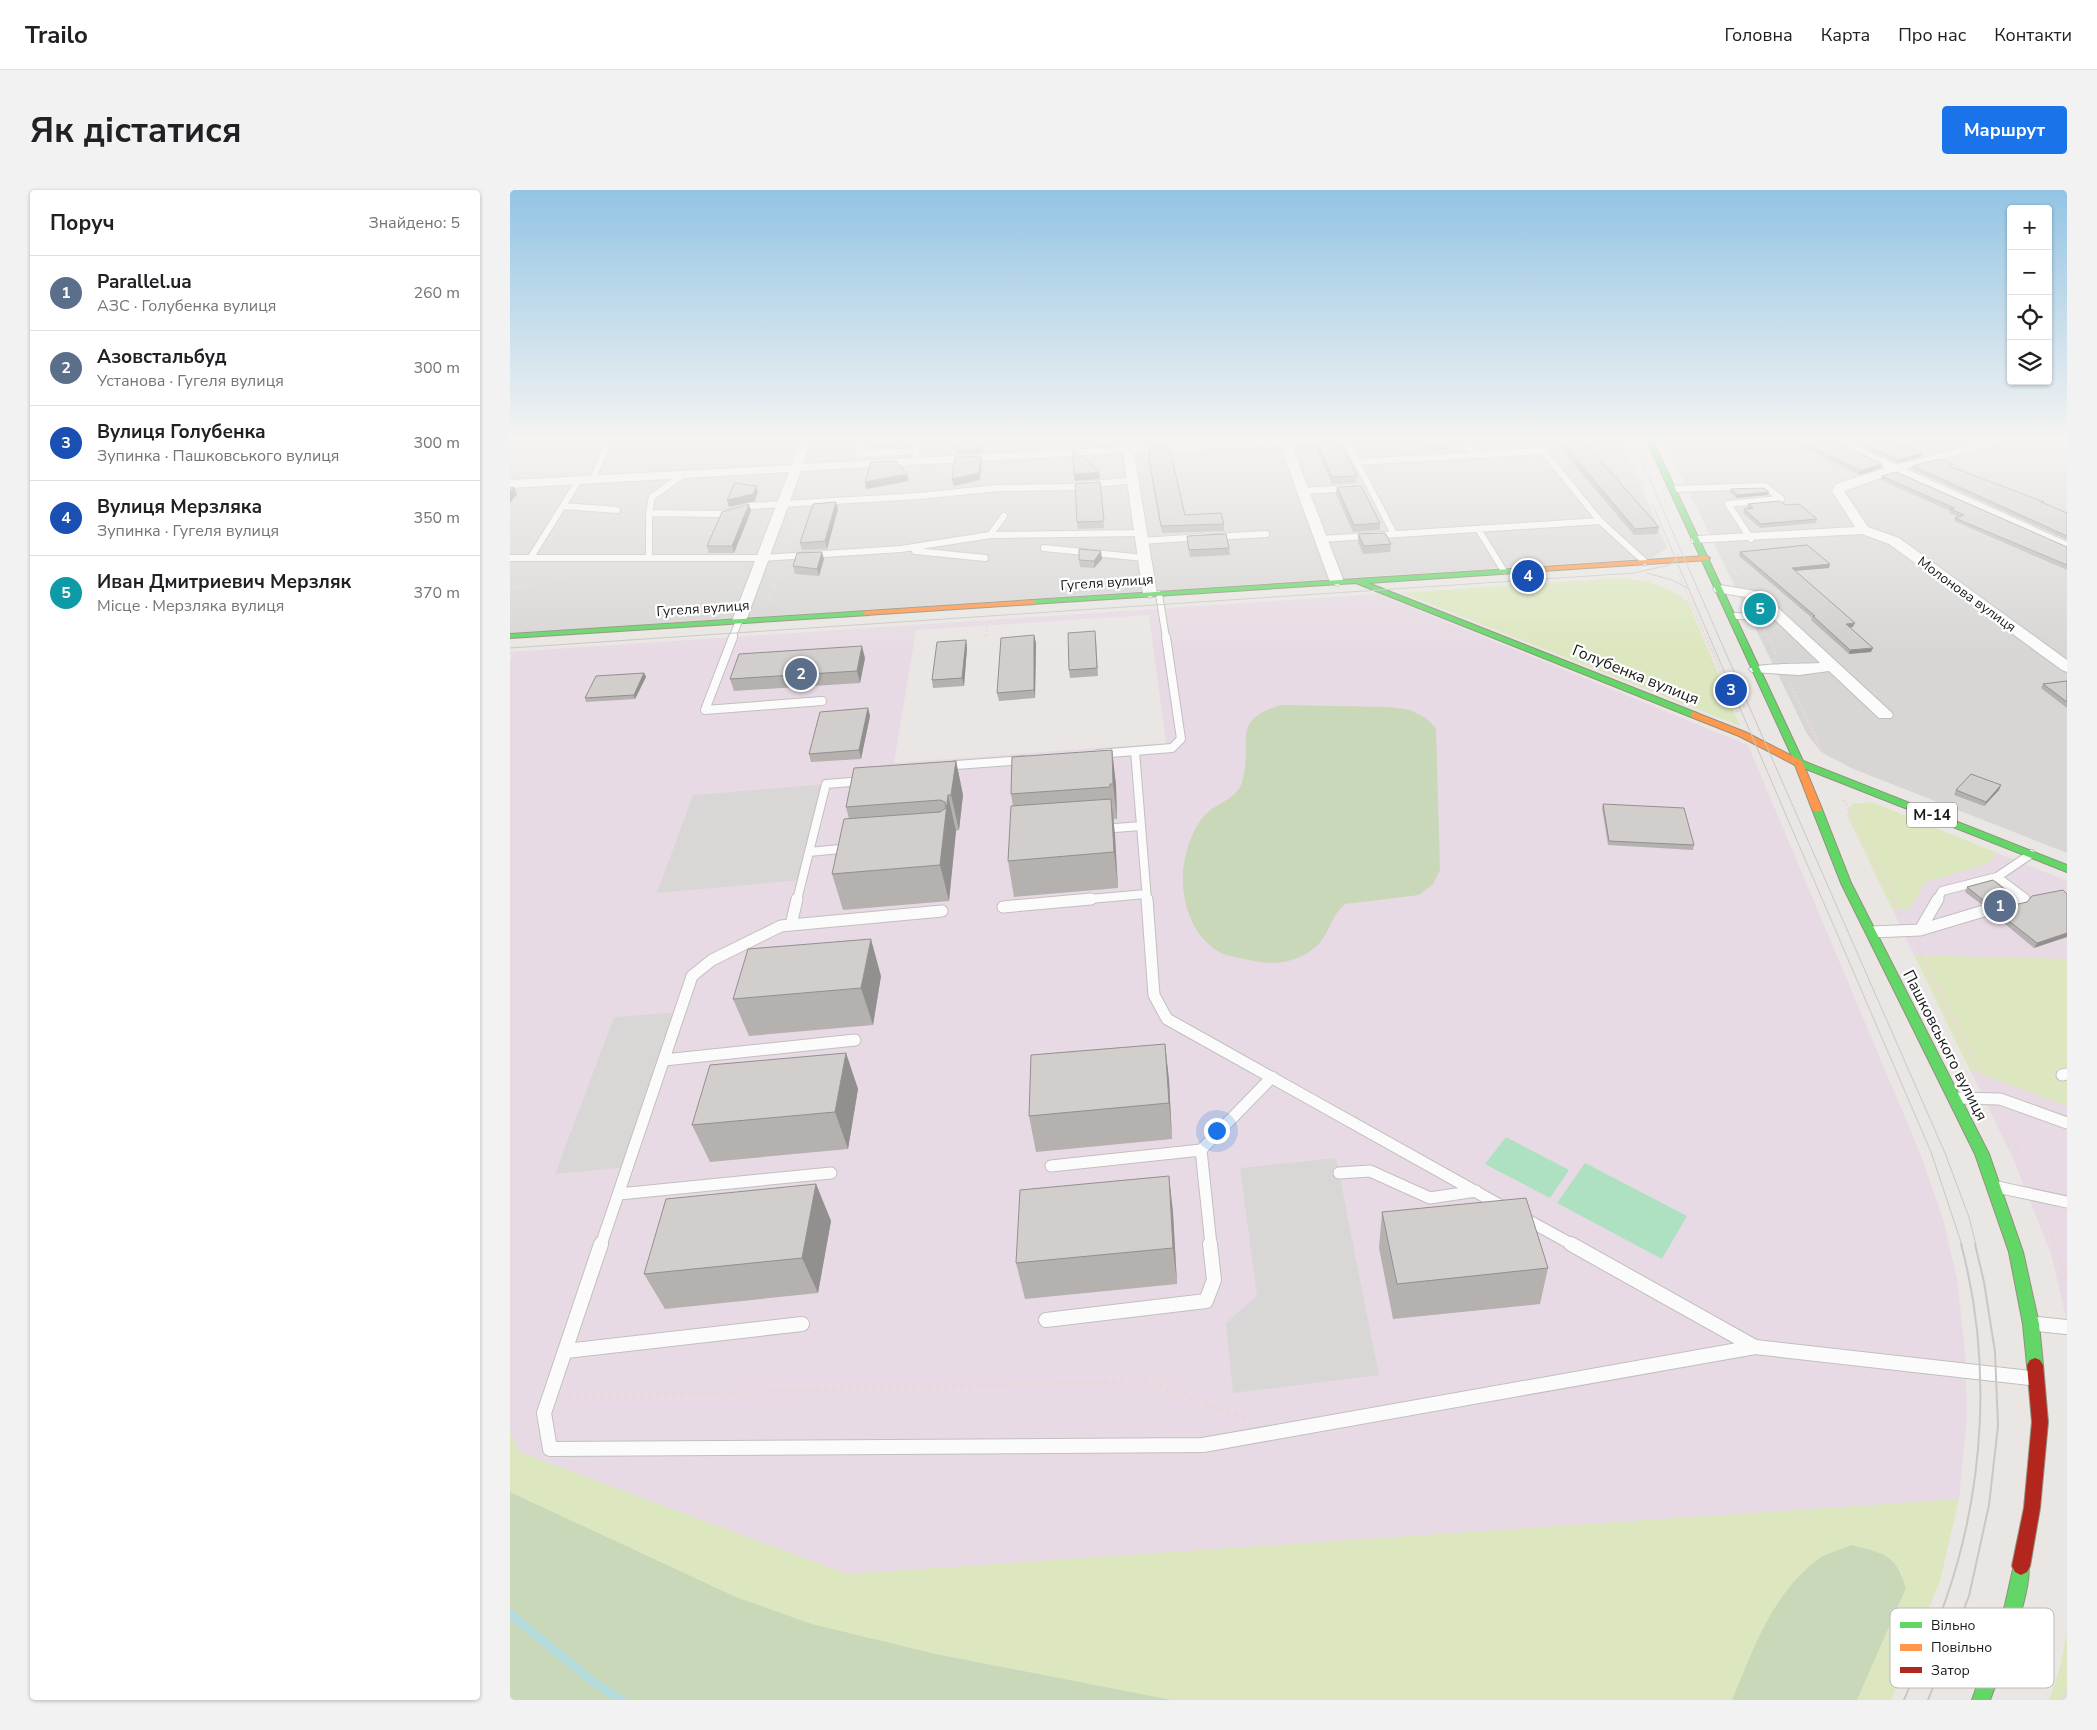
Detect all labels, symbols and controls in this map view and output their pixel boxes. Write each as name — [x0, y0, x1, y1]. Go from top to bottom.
text: Trailo — [25, 19, 88, 51]
text: Головна — [1724, 23, 1793, 47]
text: Карта — [1821, 23, 1870, 47]
text: Про нас — [1898, 23, 1966, 47]
text: Контакти — [1994, 23, 2072, 47]
button: Маршрут — [1942, 106, 2067, 154]
text: Як дістатися — [30, 107, 242, 154]
map controls — [2007, 205, 2052, 385]
button: + — [2007, 205, 2052, 250]
text: Поруч — [50, 209, 115, 237]
text: Знайдено: 5 — [368, 212, 460, 234]
button: − — [2007, 250, 2052, 295]
text: Parallel.ua — [97, 269, 192, 295]
text: 1 — [61, 282, 71, 304]
text: 260 m — [413, 282, 460, 304]
text: АЗС · Голубенка вулиця — [97, 295, 276, 317]
button: locate — [2007, 295, 2052, 340]
button: layers — [2007, 340, 2052, 385]
text: Азовстальбуд — [97, 344, 227, 370]
text: 2 — [61, 357, 71, 379]
text: 300 m — [413, 357, 460, 379]
text: Установа · Гугеля вулиця — [97, 370, 284, 392]
text: Вулиця Голубенка — [97, 419, 266, 445]
text: 3 — [61, 432, 71, 454]
text: 300 m — [413, 432, 460, 454]
text: Зупинка · Пашковського вулиця — [97, 445, 339, 467]
text: Вулиця Мерзляка — [97, 494, 262, 520]
text: 4 — [61, 507, 71, 529]
text: 350 m — [413, 507, 460, 529]
text: Зупинка · Гугеля вулиця — [97, 520, 279, 542]
street label: Молонова вулиця — [1914, 552, 2020, 637]
pin: 4 — [1512, 557, 1544, 595]
text: Иван Дмитриевич Мерзляк — [97, 569, 351, 595]
street label: Гугеля вулиця — [1060, 570, 1154, 595]
text: 5 — [61, 582, 71, 604]
text: 370 m — [413, 582, 460, 604]
pin: 5 — [1744, 590, 1776, 628]
text: Місце · Мерзляка вулиця — [97, 595, 284, 617]
street label: Гугеля вулиця — [656, 596, 750, 621]
street label: Голубенка вулиця — [1569, 639, 1702, 710]
pin: 2 — [785, 655, 817, 693]
pin: 3 — [1715, 671, 1747, 709]
road number: М-14 — [1907, 802, 1957, 828]
pin: 1 — [1984, 887, 2016, 925]
street label: Пашковського вулиця — [1897, 966, 1993, 1125]
your location — [1204, 1118, 1230, 1144]
legend — [1890, 1608, 2054, 1688]
text: Вільно — [1931, 1616, 1976, 1635]
text: Повільно — [1931, 1638, 1992, 1657]
text: Затор — [1931, 1661, 1970, 1680]

